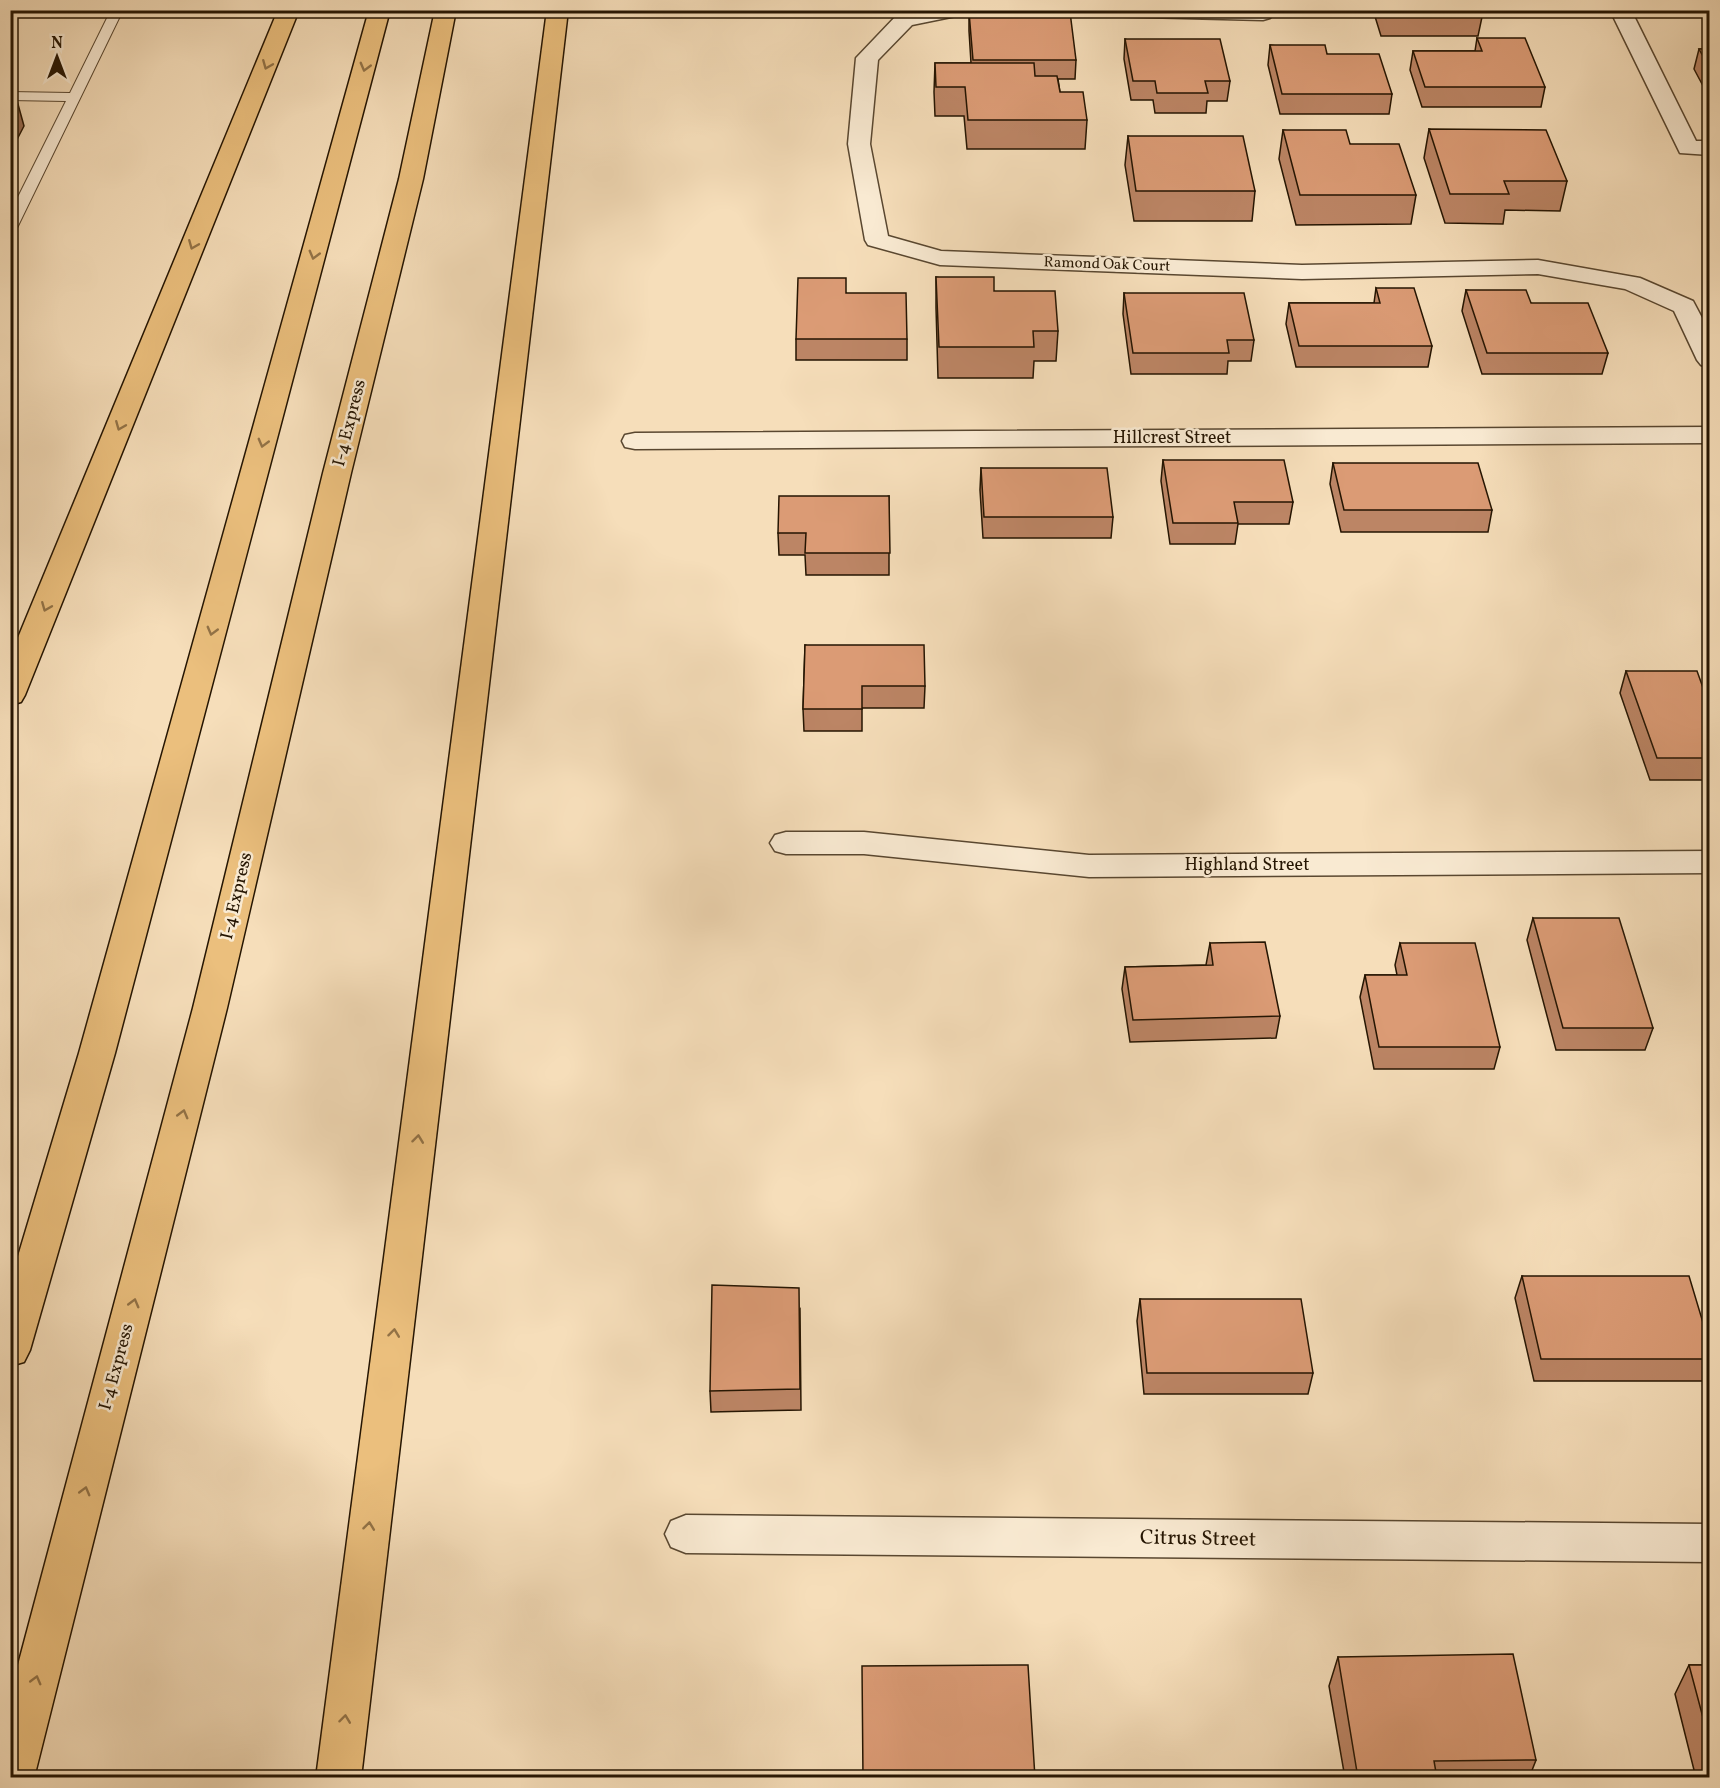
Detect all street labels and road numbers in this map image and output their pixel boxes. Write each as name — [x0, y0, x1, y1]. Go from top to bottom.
street label: Ramond Oak Court — [1043, 252, 1171, 278]
street label: I-4 Express — [327, 377, 373, 469]
street label: Hillcrest Street — [1113, 426, 1231, 451]
street label: I-4 Express — [215, 850, 259, 942]
street label: Highland Street — [1185, 853, 1309, 878]
street label: I-4 Express — [93, 1321, 141, 1413]
street label: Citrus Street — [1140, 1523, 1256, 1555]

